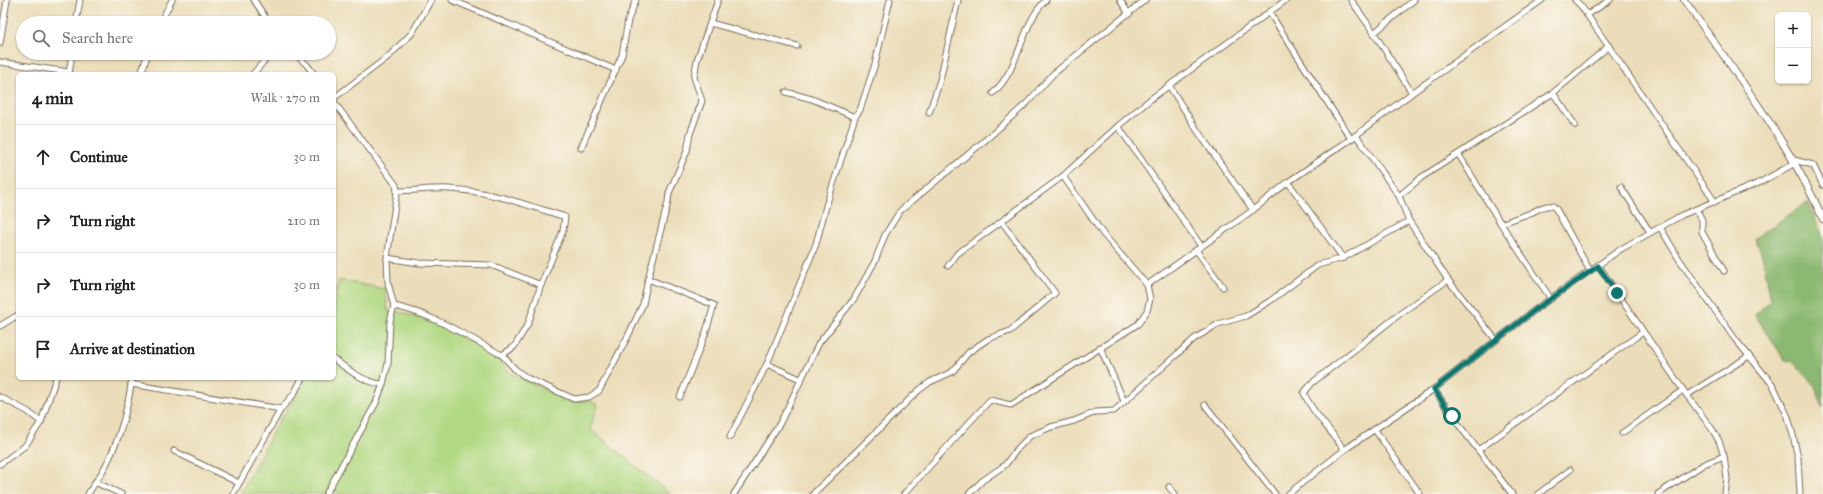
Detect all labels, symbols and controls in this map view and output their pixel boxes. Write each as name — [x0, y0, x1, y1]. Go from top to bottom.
map controls — [1775, 12, 1811, 84]
button: + — [1775, 12, 1811, 48]
search box — [16, 16, 336, 60]
icon: search — [30, 27, 52, 49]
text: Search here — [62, 29, 133, 47]
button: − — [1775, 48, 1811, 84]
text: 4 min — [32, 88, 73, 109]
text: Walk · 270 m — [251, 90, 320, 106]
icon: ahead — [32, 146, 54, 168]
text: Continue — [70, 148, 128, 166]
text: 30 m — [294, 149, 320, 165]
icon: right — [32, 210, 54, 232]
text: Turn right — [70, 212, 135, 230]
text: 210 m — [287, 213, 320, 229]
icon: right — [32, 274, 54, 296]
text: Turn right — [70, 276, 135, 294]
text: 30 m — [294, 277, 320, 293]
route end — [1608, 284, 1626, 302]
icon: arrive — [32, 338, 54, 360]
text: Arrive at destination — [70, 340, 195, 358]
route start — [1443, 407, 1461, 425]

